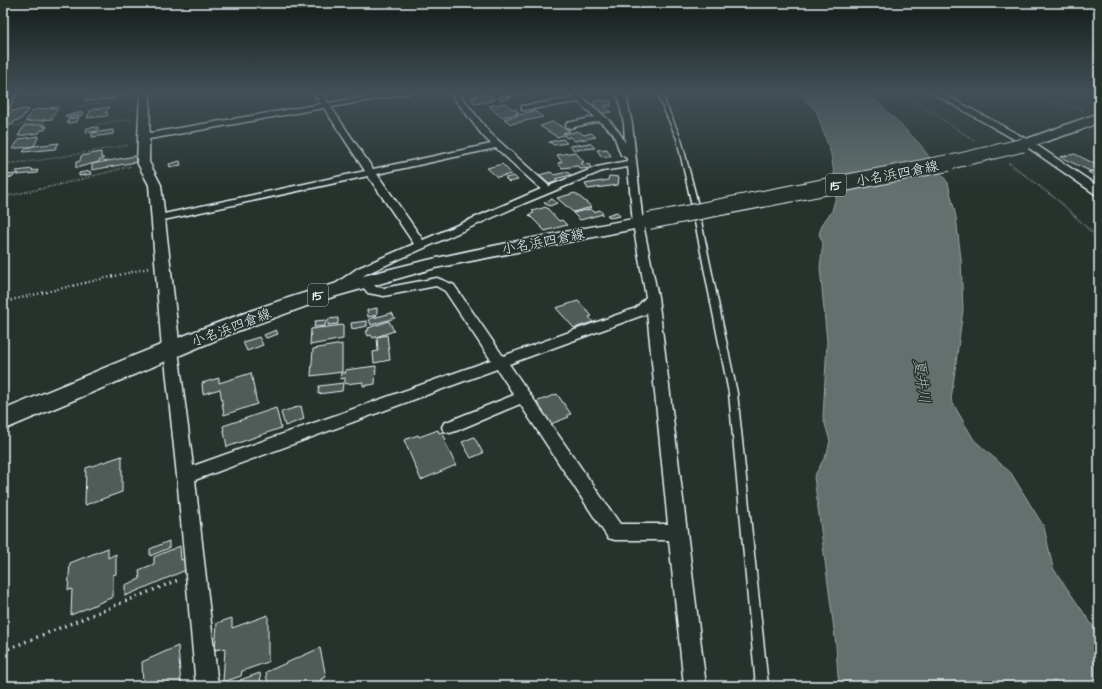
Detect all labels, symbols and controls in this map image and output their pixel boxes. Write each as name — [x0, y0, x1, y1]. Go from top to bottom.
street label: 小名浜四倉線 — [854, 156, 940, 192]
road number: 15 — [826, 174, 846, 196]
street label: 小名浜四倉線 — [500, 224, 586, 260]
road number: 15 — [308, 284, 328, 306]
street label: 小名浜四倉線 — [189, 304, 274, 352]
water label: 夏井川 — [908, 357, 935, 405]

